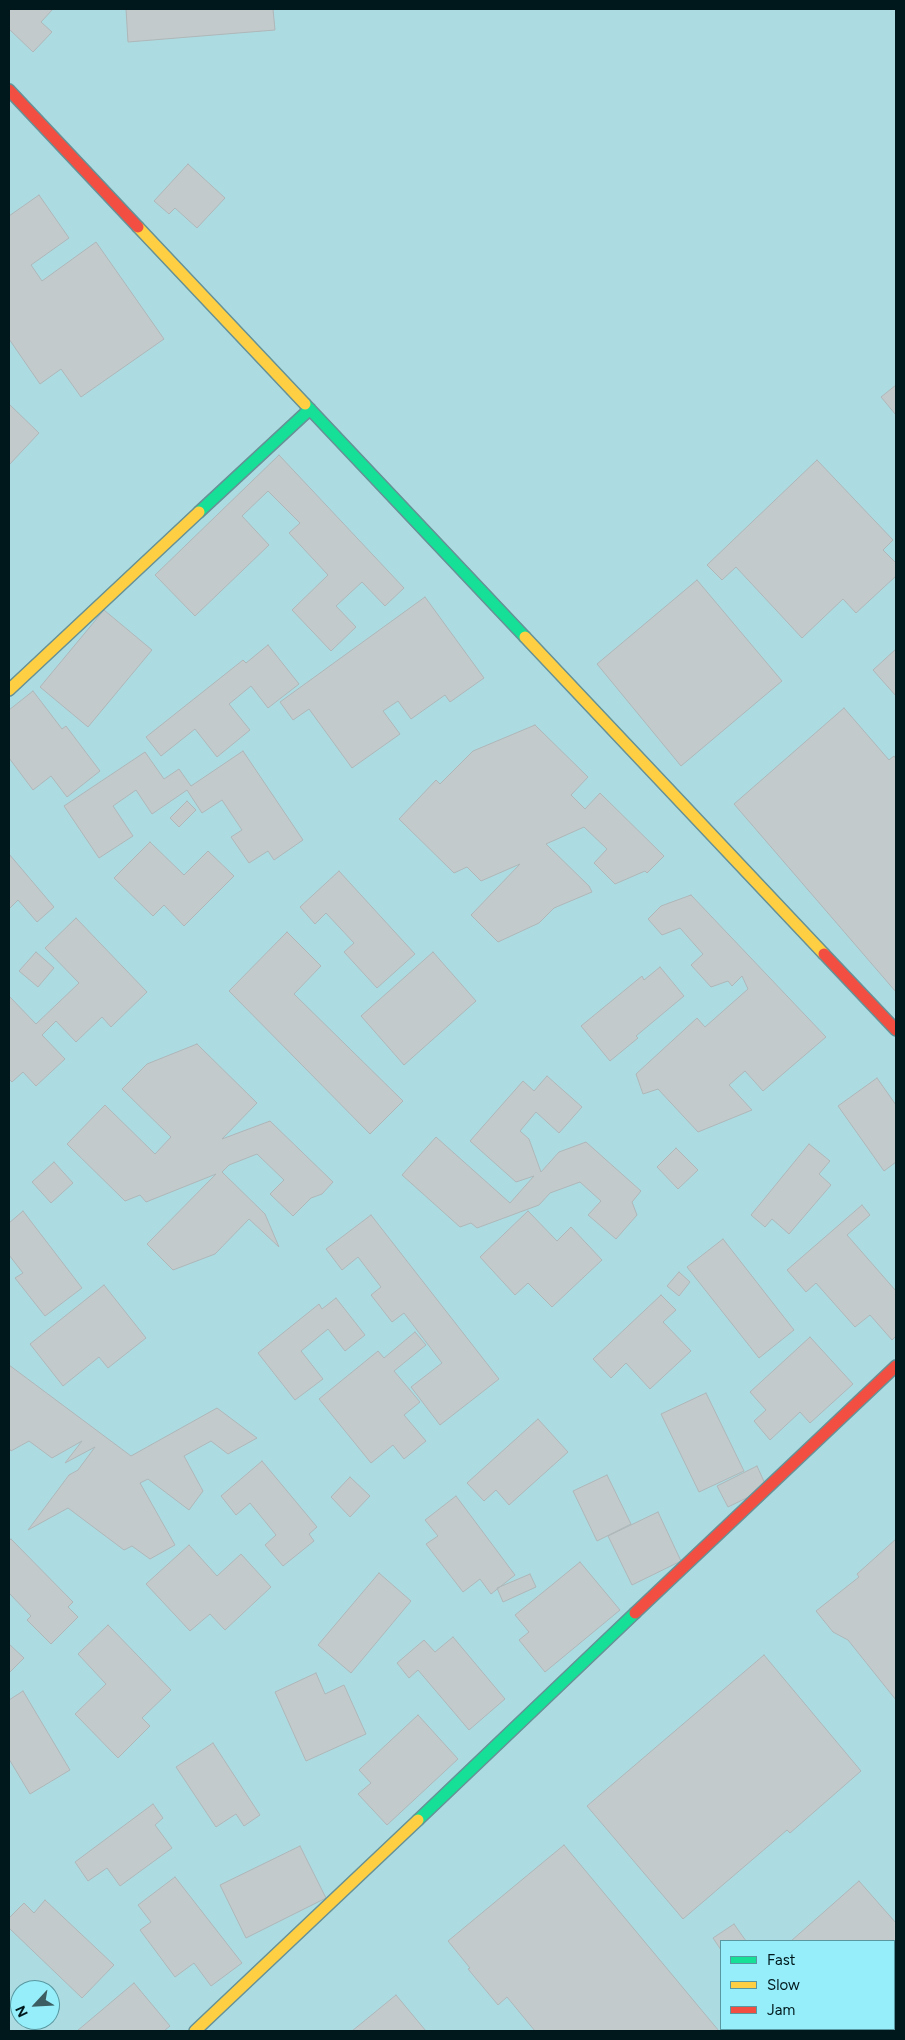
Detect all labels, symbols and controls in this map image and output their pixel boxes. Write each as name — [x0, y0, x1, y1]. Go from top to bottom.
legend — [720, 1940, 895, 2030]
text: Fast — [767, 1951, 795, 1969]
text: Slow — [767, 1976, 800, 1994]
north arrow — [10, 1980, 60, 2030]
text: Jam — [767, 2001, 795, 2019]
text: N — [12, 2003, 32, 2020]

